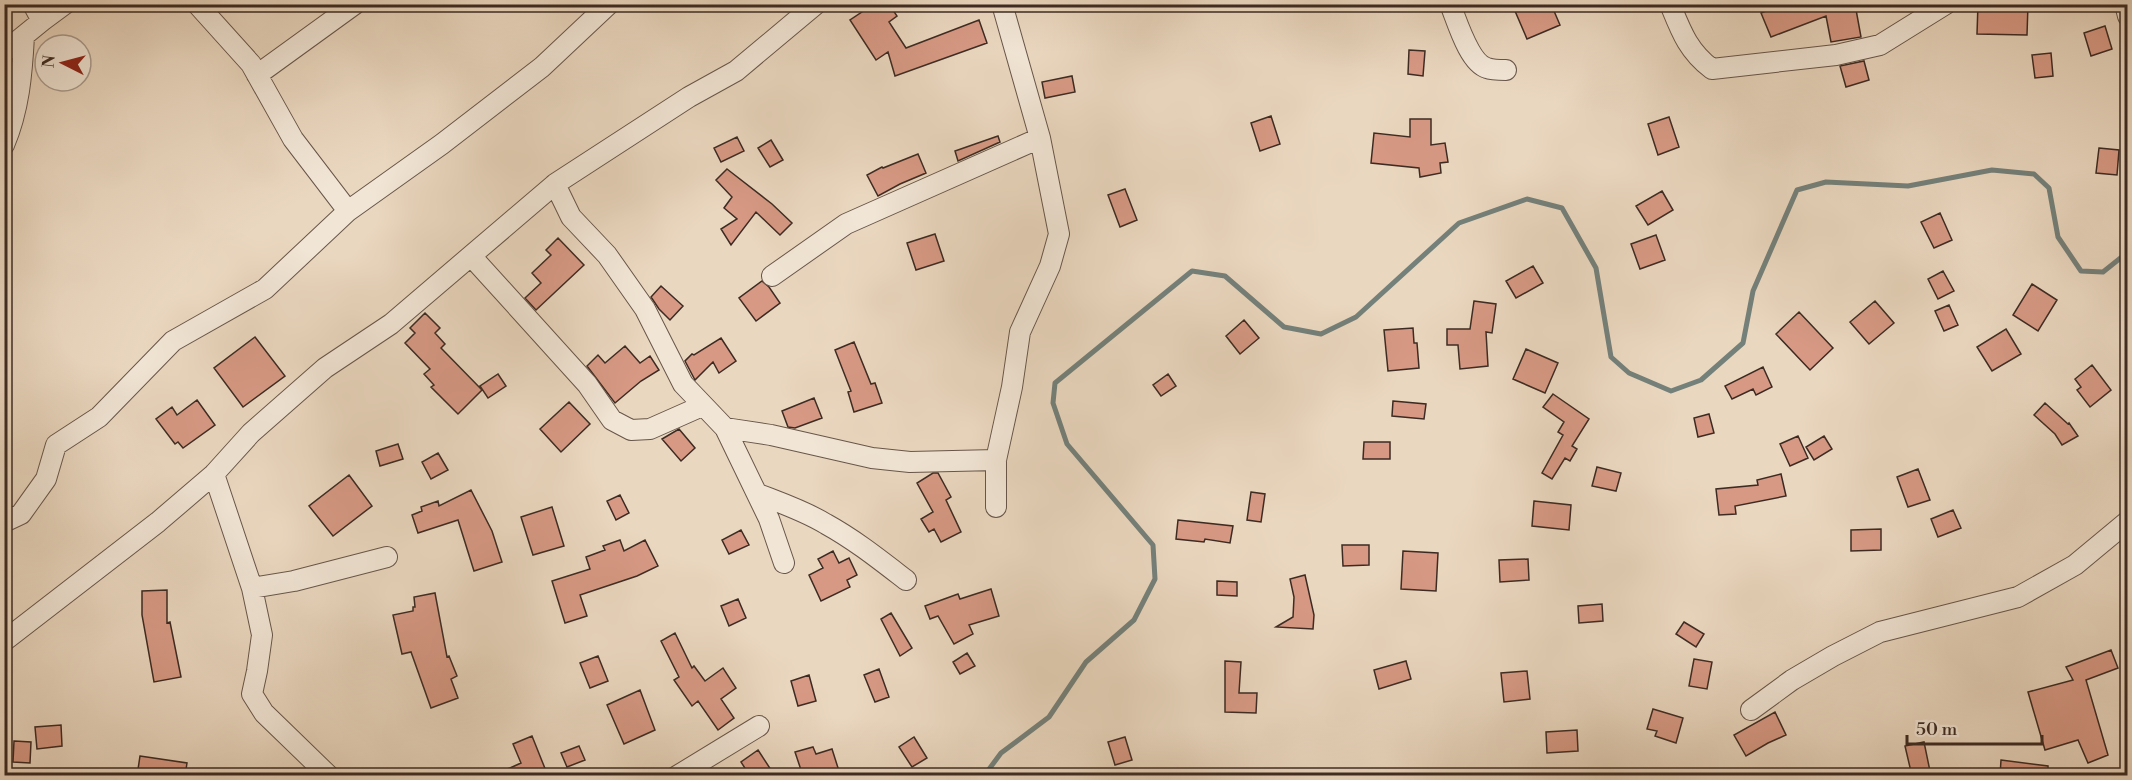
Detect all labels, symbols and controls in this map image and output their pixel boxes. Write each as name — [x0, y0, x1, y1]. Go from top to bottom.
north arrow — [33, 33, 93, 93]
text: N — [38, 54, 60, 69]
scale bar — [1907, 708, 2042, 746]
text: 50 m — [1916, 718, 1958, 741]

